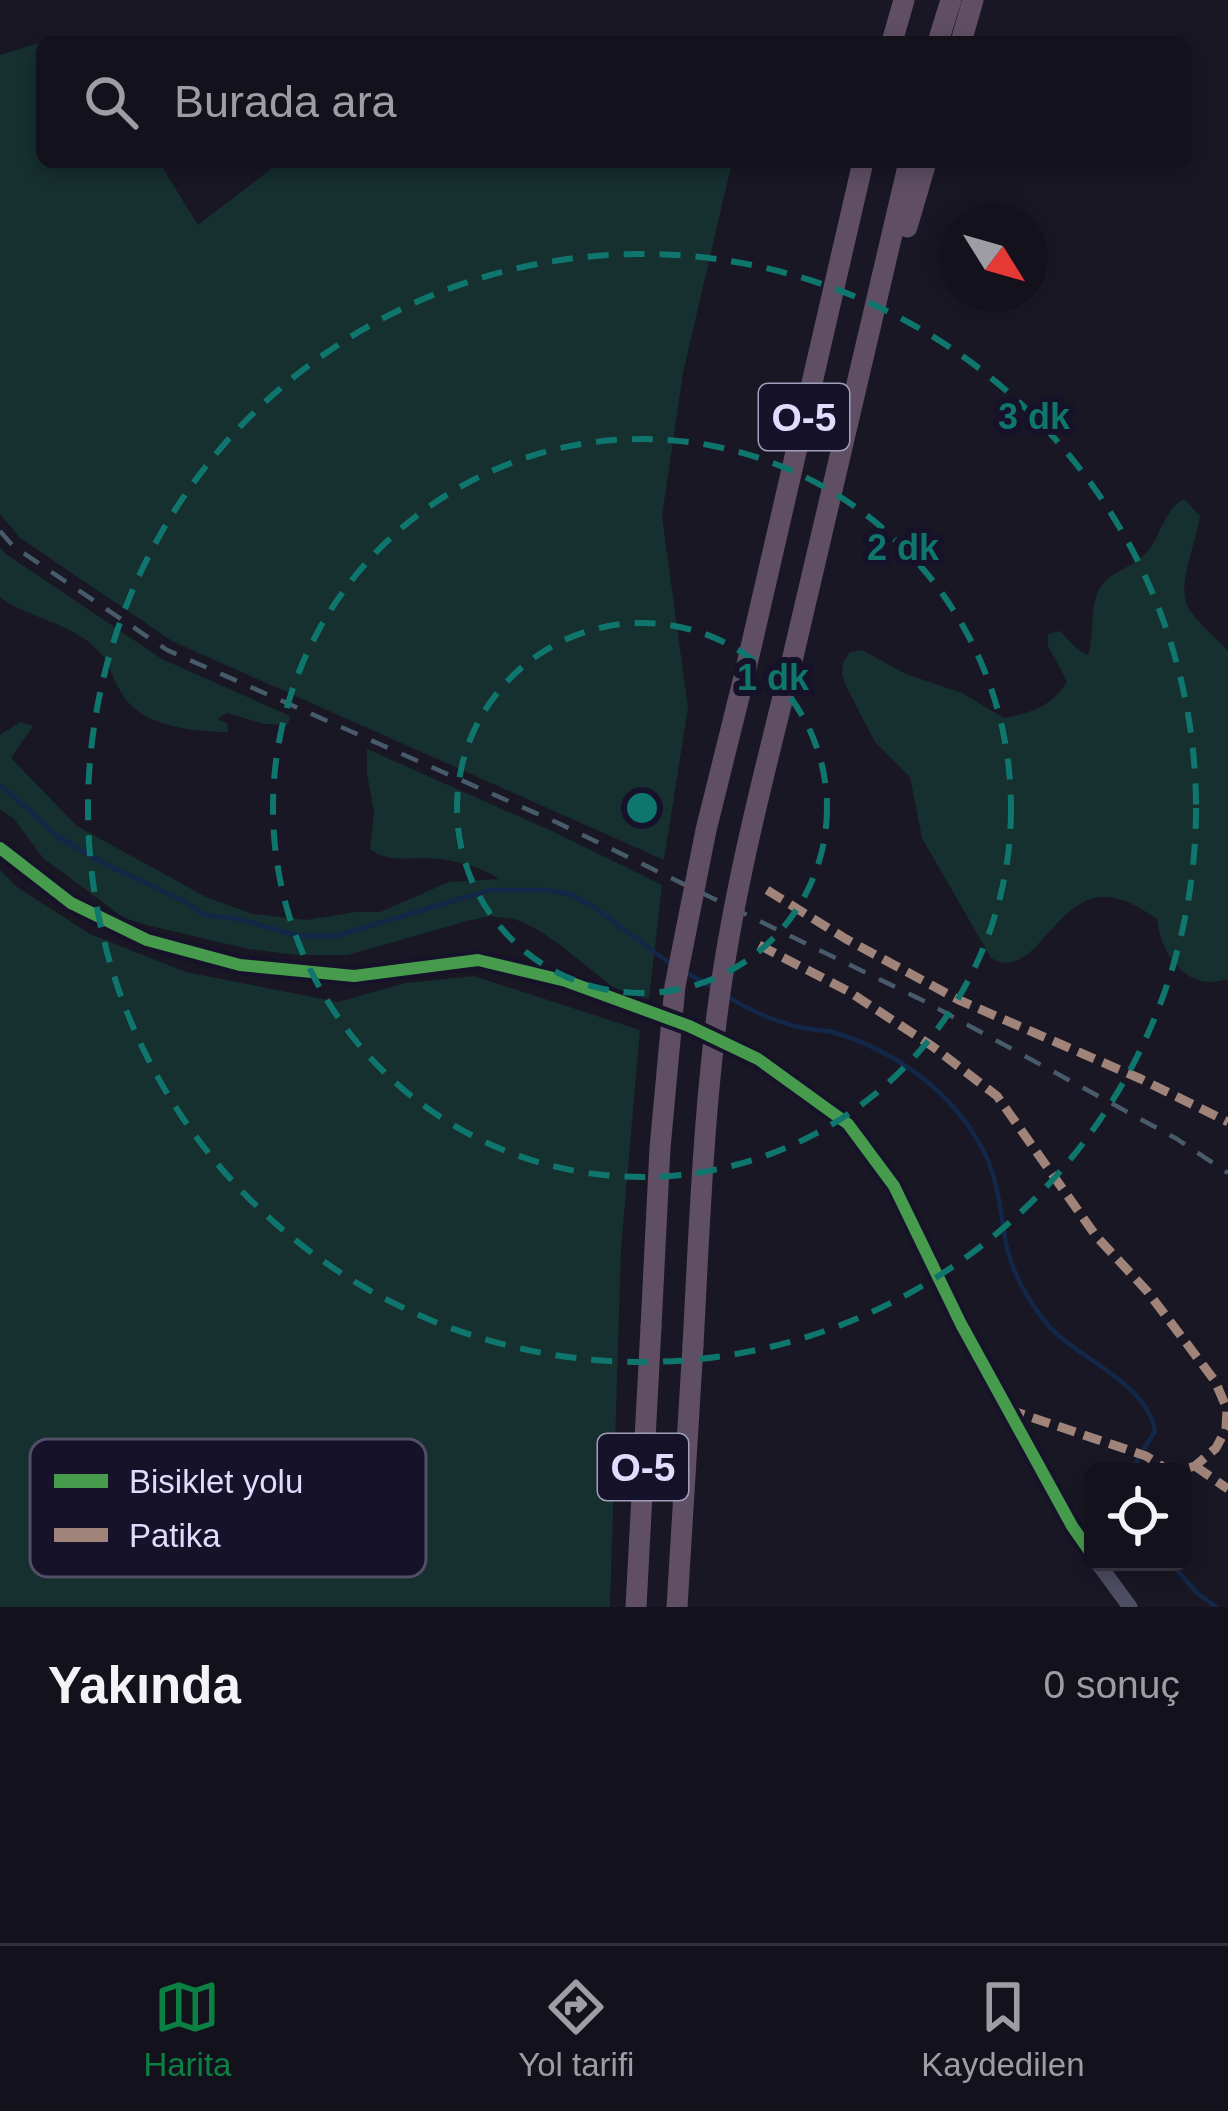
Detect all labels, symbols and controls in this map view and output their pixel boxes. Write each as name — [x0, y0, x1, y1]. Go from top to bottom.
search box — [36, 36, 1192, 168]
icon: search — [78, 69, 144, 135]
text: Burada ara — [174, 76, 397, 127]
north arrow — [940, 204, 1048, 312]
road number: O-5 — [759, 384, 849, 450]
text: 3 dk — [998, 396, 1071, 437]
text: 2 dk — [867, 527, 940, 568]
text: 1 dk — [737, 657, 810, 698]
centre of rings — [621, 787, 663, 829]
road number: O-5 — [598, 1434, 688, 1500]
legend — [30, 1439, 426, 1577]
text: Bisiklet yolu — [129, 1463, 303, 1500]
map controls — [1084, 1463, 1192, 1571]
button: locate — [1084, 1463, 1192, 1571]
text: Patika — [129, 1517, 221, 1554]
text: Yakında — [48, 1657, 241, 1714]
text: 0 sonuç — [1043, 1663, 1180, 1706]
tab: Harita — [143, 1974, 231, 2084]
tab: Yol tarifi — [518, 1974, 634, 2084]
tab: Kaydedilen — [921, 1974, 1085, 2084]

